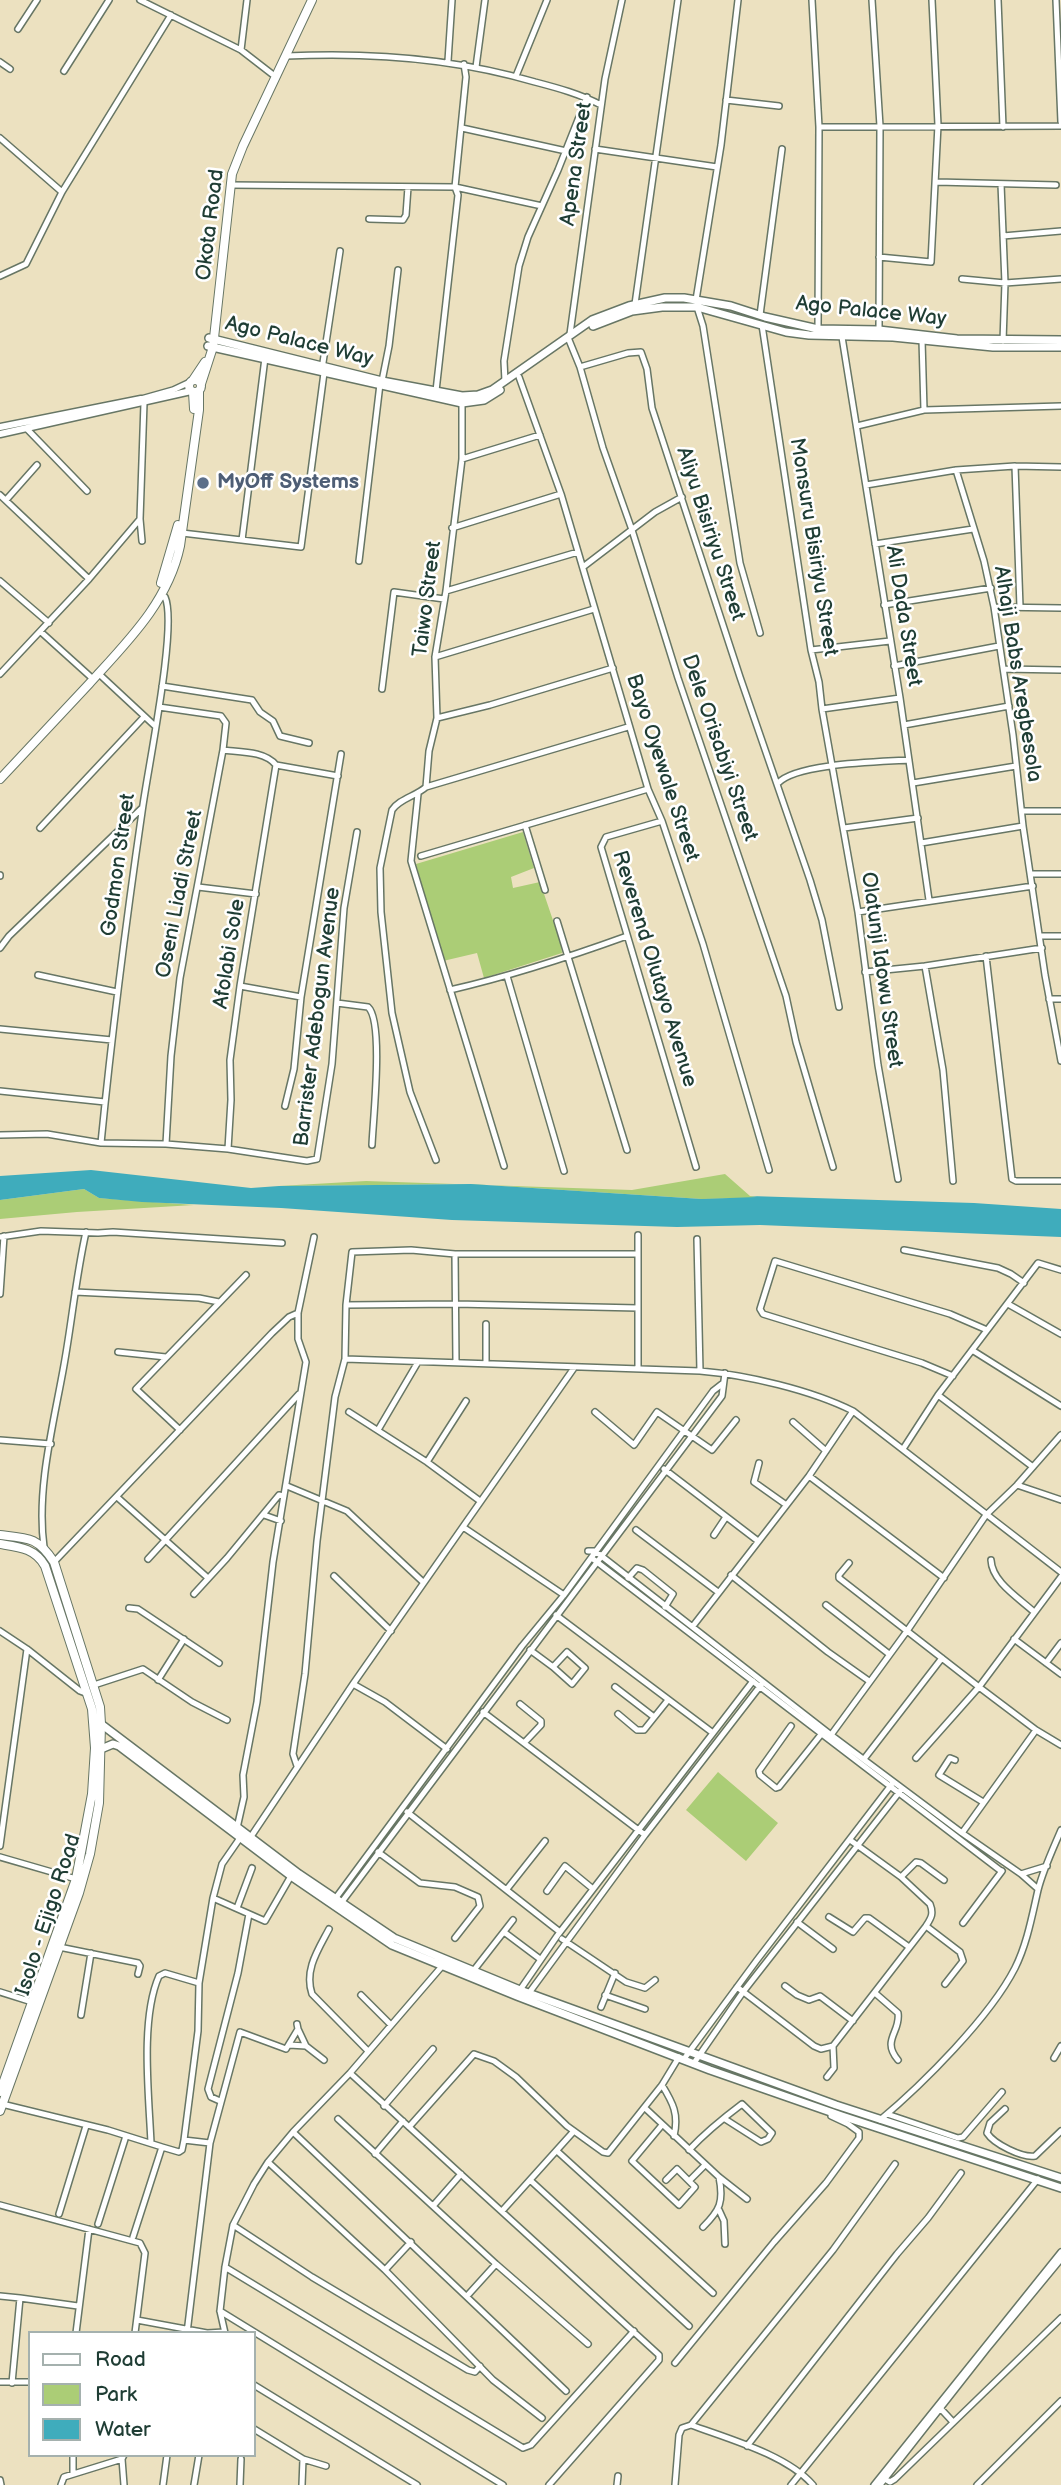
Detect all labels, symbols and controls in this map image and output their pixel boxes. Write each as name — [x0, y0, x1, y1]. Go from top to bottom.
street label: Apena Street — [556, 101, 598, 227]
street label: Okota Road — [192, 168, 230, 282]
street label: Ago Palace Way — [794, 292, 948, 332]
street label: Ago Palace Way — [222, 311, 376, 373]
street label: Monsuru Bisiriyu Street — [783, 436, 843, 658]
street label: Aliyu Bisiriyu Street — [670, 444, 750, 624]
place label: MyOff Systems — [217, 470, 359, 496]
marker: MyOff Systems — [195, 475, 211, 491]
street label: Taiwo Street — [408, 540, 448, 658]
street label: Ali Dada Street — [879, 544, 927, 688]
street label: Alhaji Babs Aregbesola — [987, 564, 1047, 784]
street label: Dele Orisabiyi Street — [675, 652, 763, 844]
street label: Bayo Oyewale Street — [620, 671, 704, 865]
street label: Godmon Street — [96, 792, 142, 938]
street label: Oseni Liadi Street — [151, 808, 209, 980]
street label: Reverend Olutayo Avenue — [606, 848, 702, 1090]
street label: Olatunji Idowu Street — [855, 871, 907, 1069]
street label: Barrister Adebogun Avenue — [290, 886, 346, 1148]
street label: Afolabi Sole — [209, 897, 251, 1011]
street label: Isolo - Ejigo Road — [11, 1831, 87, 1999]
legend — [28, 2331, 256, 2457]
text: Road — [95, 2347, 146, 2372]
text: Park — [95, 2382, 137, 2407]
text: Water — [95, 2417, 151, 2442]

